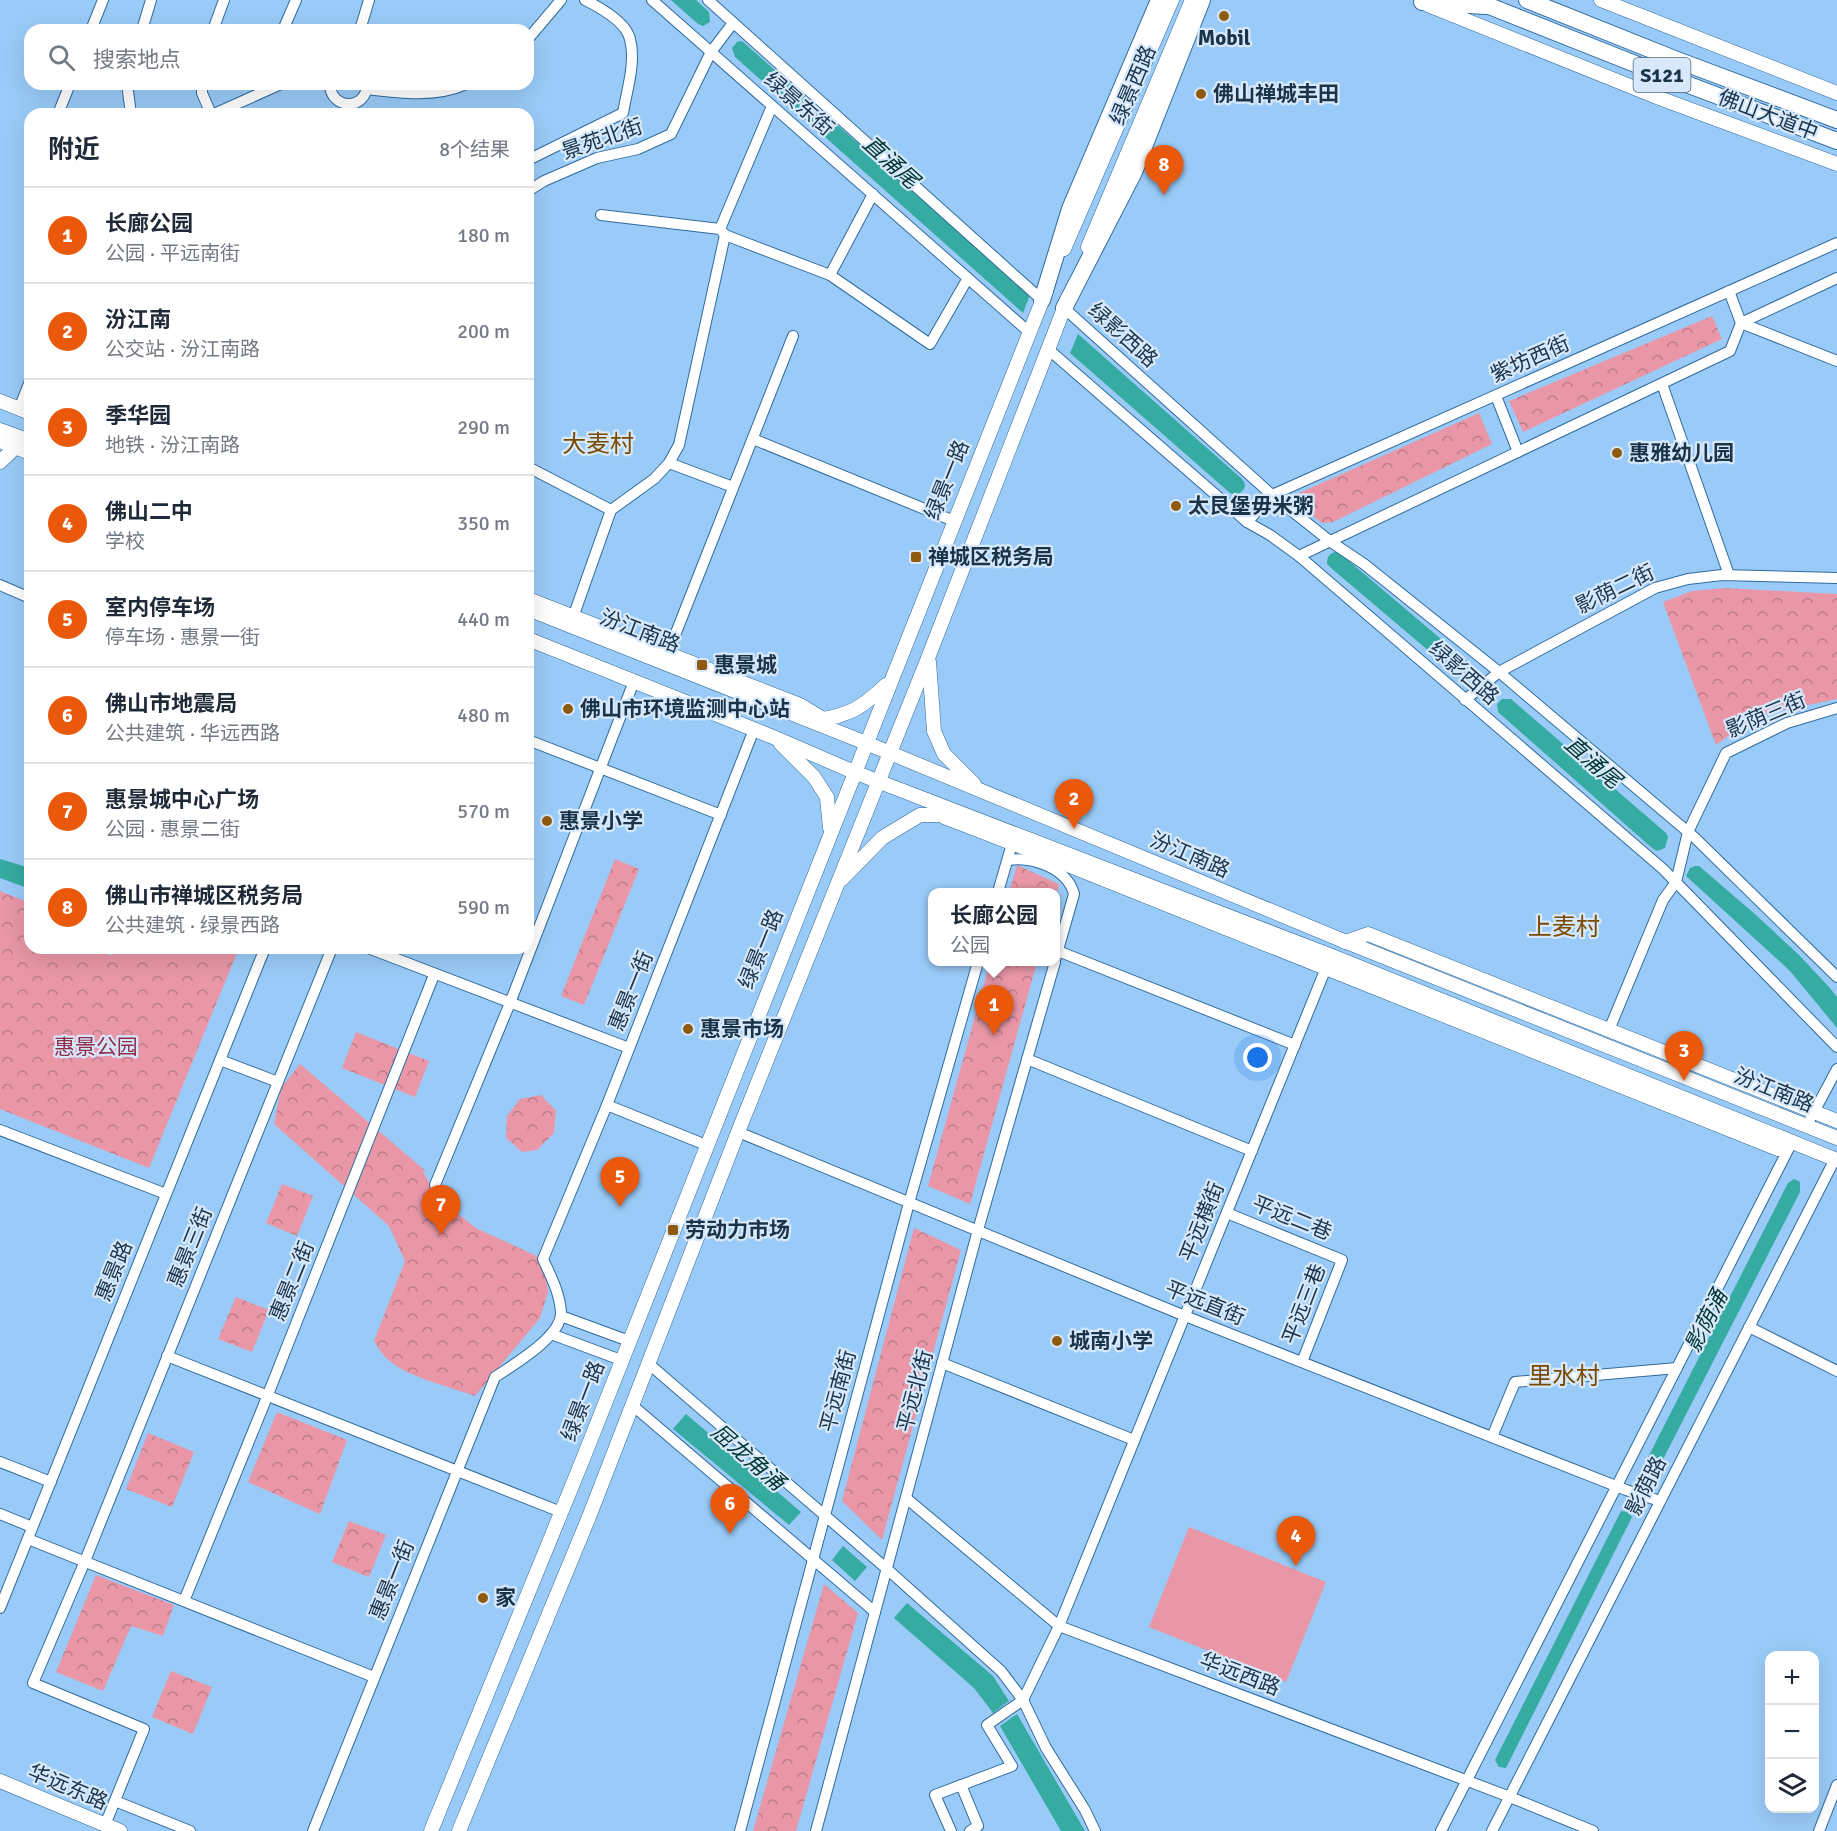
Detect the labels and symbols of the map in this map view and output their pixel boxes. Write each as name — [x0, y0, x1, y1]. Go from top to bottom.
marker: Mobil — [1217, 9, 1231, 23]
place label: Mobil — [1198, 25, 1251, 51]
street label: 绿景西路 — [1105, 41, 1161, 129]
road number: S121 — [1634, 58, 1690, 92]
street label: 绿景东街 — [759, 67, 839, 141]
place label: 佛山禅城丰田 — [1213, 81, 1339, 107]
street label: 佛山大道中 — [1714, 84, 1822, 146]
marker: 佛山禅城丰田 — [1194, 87, 1208, 101]
street label: 景苑北街 — [558, 113, 646, 165]
water label: 直涌尾 — [857, 130, 926, 195]
pin: 8 — [1144, 146, 1184, 195]
street label: 绿影西路 — [1083, 297, 1163, 373]
street label: 紫坊西街 — [1486, 330, 1574, 388]
district label: 大麦村 — [562, 429, 634, 459]
street label: 绿景一路 — [919, 436, 975, 524]
place label: 惠雅幼儿园 — [1629, 440, 1734, 466]
marker: 惠雅幼儿园 — [1610, 446, 1624, 460]
place label: 太艮堡毋米粥 — [1188, 493, 1314, 519]
marker: 太艮堡毋米粥 — [1169, 499, 1183, 513]
place label: 禅城区税务局 — [928, 544, 1054, 570]
marker: 禅城区税务局 — [909, 550, 923, 564]
street label: 影荫二街 — [1572, 559, 1658, 619]
street label: 汾江南路 — [596, 604, 684, 658]
street label: 绿影西路 — [1424, 636, 1504, 710]
place label: 惠景城 — [714, 652, 777, 678]
marker: 惠景城 — [695, 658, 709, 672]
street label: 影荫三街 — [1722, 687, 1810, 743]
place label: 佛山市环境监测中心站 — [580, 696, 790, 722]
marker: 佛山市环境监测中心站 — [561, 702, 575, 716]
water label: 直涌尾 — [1559, 730, 1628, 795]
pin: 2 — [1054, 780, 1094, 829]
place label: 惠景小学 — [559, 808, 643, 834]
marker: 惠景小学 — [540, 814, 554, 828]
street label: 汾江南路 — [1146, 827, 1234, 883]
street label: 绿景一路 — [733, 905, 789, 993]
district label: 上麦村 — [1528, 912, 1600, 942]
street label: 惠景一街 — [603, 947, 659, 1035]
pin: 1 — [974, 986, 1014, 1035]
place label: 惠景市场 — [700, 1016, 784, 1042]
marker: 惠景市场 — [681, 1022, 695, 1036]
pin: 3 — [1664, 1032, 1704, 1081]
park label: 惠景公园 — [54, 1034, 138, 1060]
your location — [1243, 1043, 1272, 1072]
street label: 汾江南路 — [1730, 1062, 1818, 1118]
pin: 5 — [600, 1158, 640, 1207]
street label: 平远横街 — [1174, 1178, 1230, 1266]
pin: 7 — [422, 1186, 460, 1235]
street label: 平远二巷 — [1248, 1190, 1336, 1246]
street label: 惠景三街 — [162, 1203, 218, 1291]
place label: 劳动力市场 — [685, 1217, 790, 1243]
marker: 劳动力市场 — [666, 1223, 680, 1237]
street label: 惠景路 — [90, 1237, 138, 1305]
street label: 惠景二街 — [264, 1237, 320, 1325]
street label: 平远三巷 — [1277, 1260, 1331, 1348]
street label: 平远直街 — [1161, 1275, 1249, 1331]
water label: 影荫涌 — [1679, 1283, 1734, 1357]
place label: 城南小学 — [1069, 1328, 1153, 1354]
marker: 城南小学 — [1050, 1334, 1064, 1348]
street label: 平远南街 — [815, 1347, 861, 1435]
street label: 平远北街 — [892, 1347, 938, 1435]
street label: 绿景一路 — [556, 1357, 610, 1445]
district label: 里水村 — [1528, 1361, 1600, 1391]
water label: 屈龙角涌 — [706, 1418, 792, 1498]
street label: 影荫路 — [1620, 1452, 1672, 1520]
pin: 6 — [710, 1484, 750, 1534]
pin: 4 — [1276, 1516, 1316, 1566]
street label: 惠景一街 — [364, 1536, 420, 1624]
place label: 家 — [495, 1585, 516, 1611]
marker: 家 — [476, 1591, 490, 1605]
street label: 华远西路 — [1196, 1647, 1284, 1701]
street label: 华远东路 — [24, 1759, 112, 1815]

